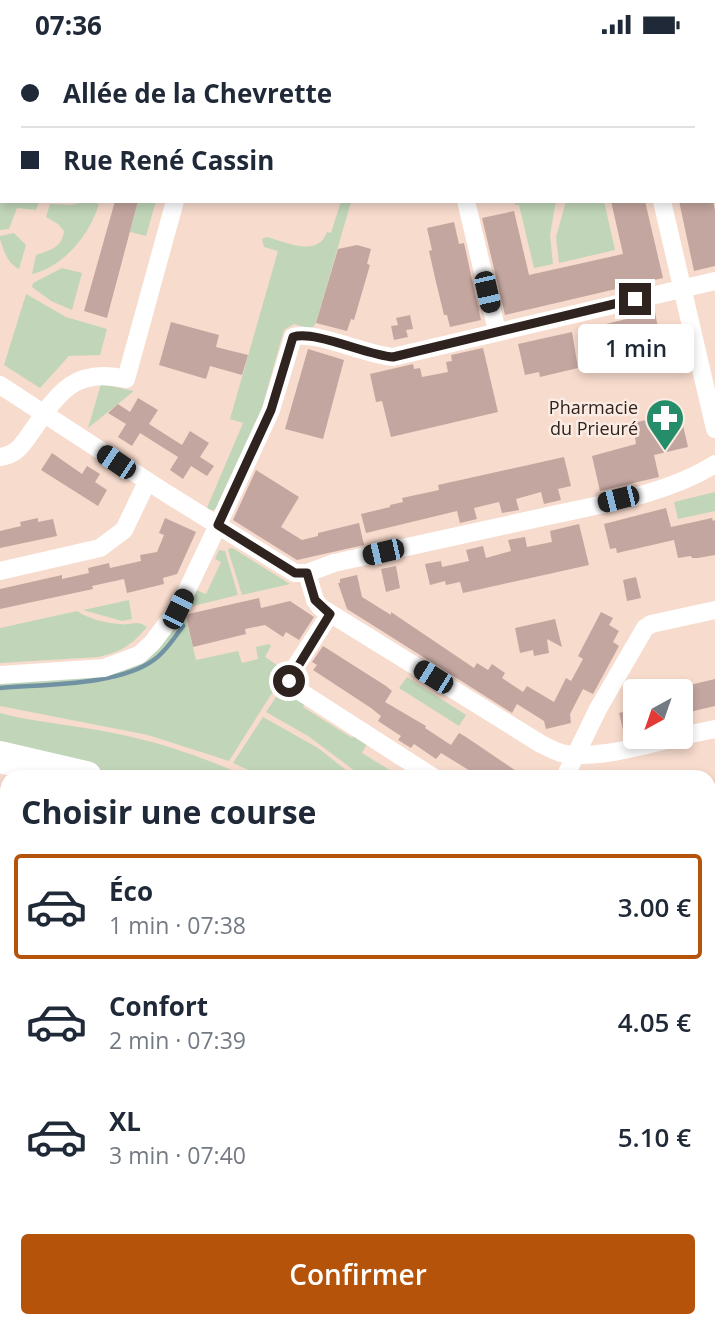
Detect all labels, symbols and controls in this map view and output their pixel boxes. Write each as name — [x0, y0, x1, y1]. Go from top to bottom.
text: 07:36 — [35, 7, 102, 43]
text: Allée de la Chevrette — [63, 75, 332, 111]
text: Rue René Cassin — [63, 142, 274, 178]
car — [473, 269, 502, 315]
route end — [619, 283, 651, 315]
callout: 1 min — [577, 323, 693, 373]
text: 1 min — [605, 332, 667, 364]
place label: Pharmacie du Prieuré — [549, 395, 638, 440]
pharmacy icon: Pharmacie du Prieuré — [644, 397, 686, 452]
car — [93, 442, 140, 482]
car — [596, 484, 641, 514]
car — [361, 537, 406, 567]
car — [160, 586, 197, 632]
car — [410, 657, 457, 697]
route start — [273, 665, 305, 697]
north arrow — [623, 679, 693, 749]
map controls — [623, 679, 693, 749]
text: Choisir une course — [21, 790, 316, 833]
text: Éco — [109, 873, 153, 909]
icon: car — [25, 875, 88, 938]
text: 3.00 € — [618, 889, 691, 925]
text: 1 min · 07:38 — [109, 909, 246, 941]
text: Confort — [109, 988, 208, 1024]
icon: car — [25, 990, 88, 1053]
text: 4.05 € — [618, 1004, 691, 1040]
text: 2 min · 07:39 — [109, 1024, 246, 1056]
text: XL — [109, 1103, 141, 1139]
icon: car — [25, 1105, 88, 1168]
text: 5.10 € — [618, 1119, 691, 1155]
text: 3 min · 07:40 — [109, 1139, 246, 1171]
button: Confirmer — [21, 1234, 695, 1314]

